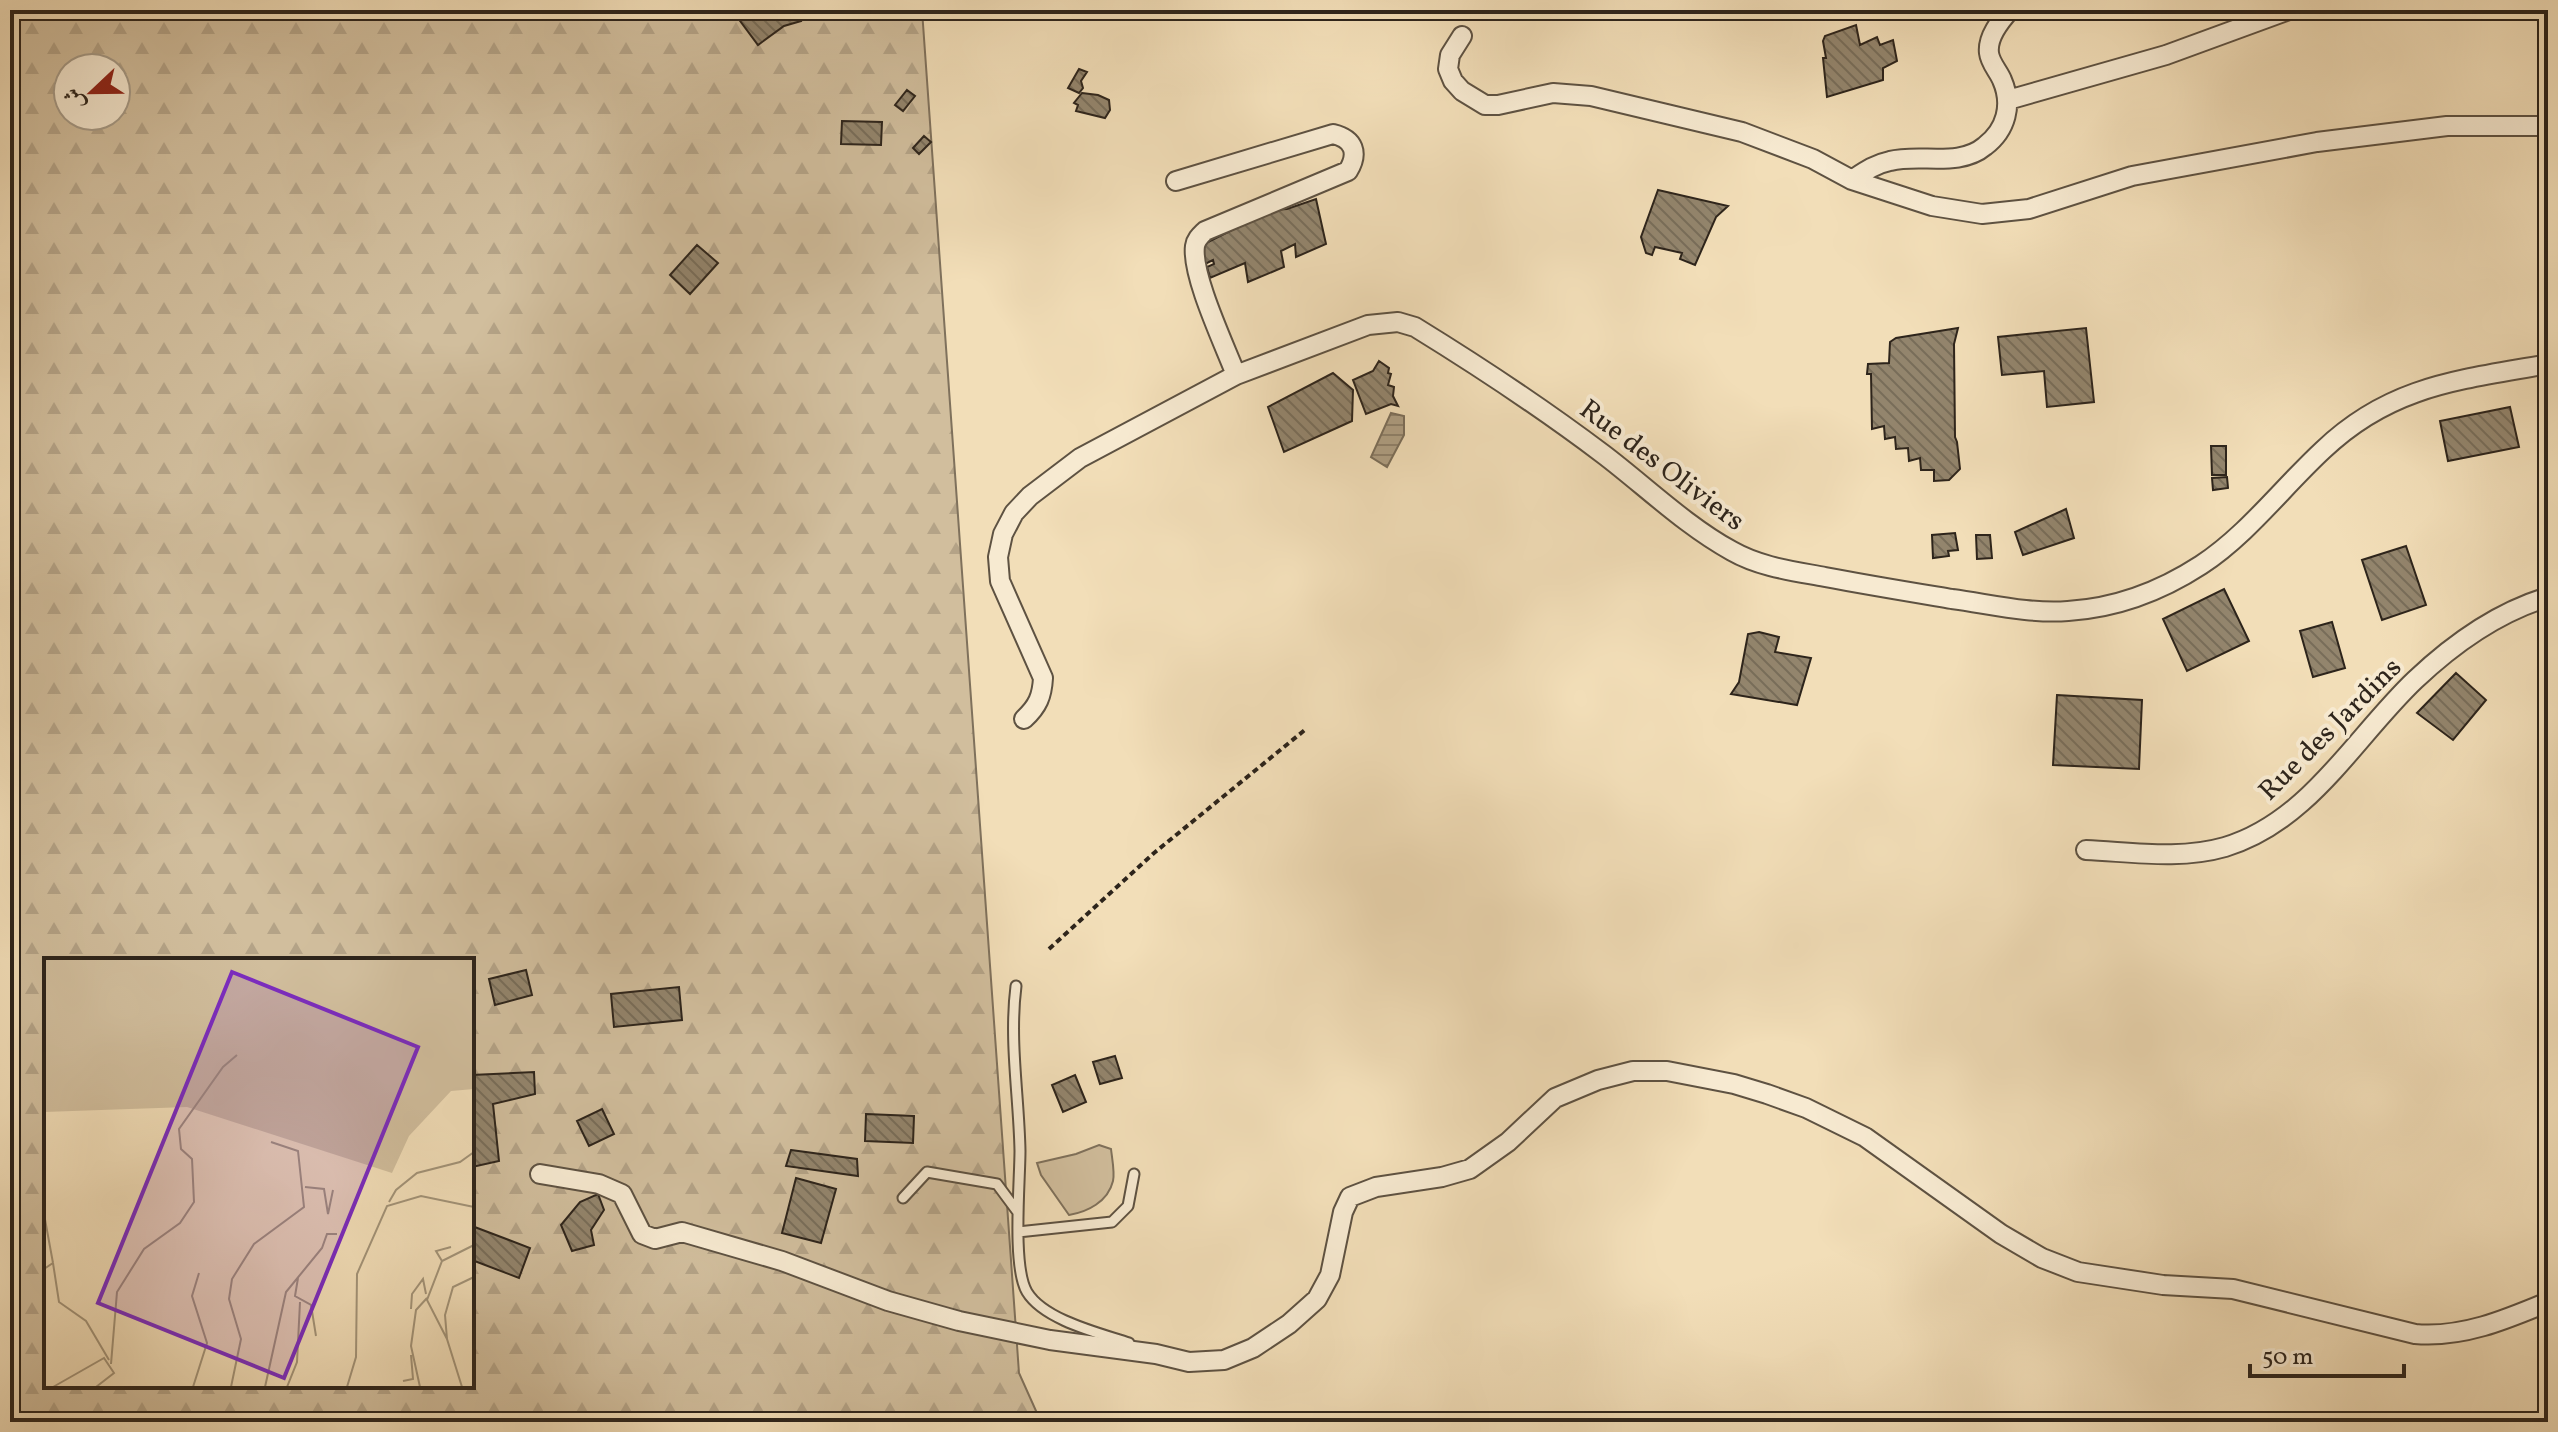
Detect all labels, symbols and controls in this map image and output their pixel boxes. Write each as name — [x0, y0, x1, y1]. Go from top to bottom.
north arrow — [52, 52, 132, 132]
text: ش — [57, 83, 94, 114]
street label: Rue des Oliviers — [1571, 391, 1752, 541]
street label: Rue des Jardins — [2250, 649, 2411, 810]
inset map — [44, 958, 474, 1388]
scale bar — [2250, 1328, 2404, 1378]
text: 50 m — [2262, 1341, 2314, 1375]

